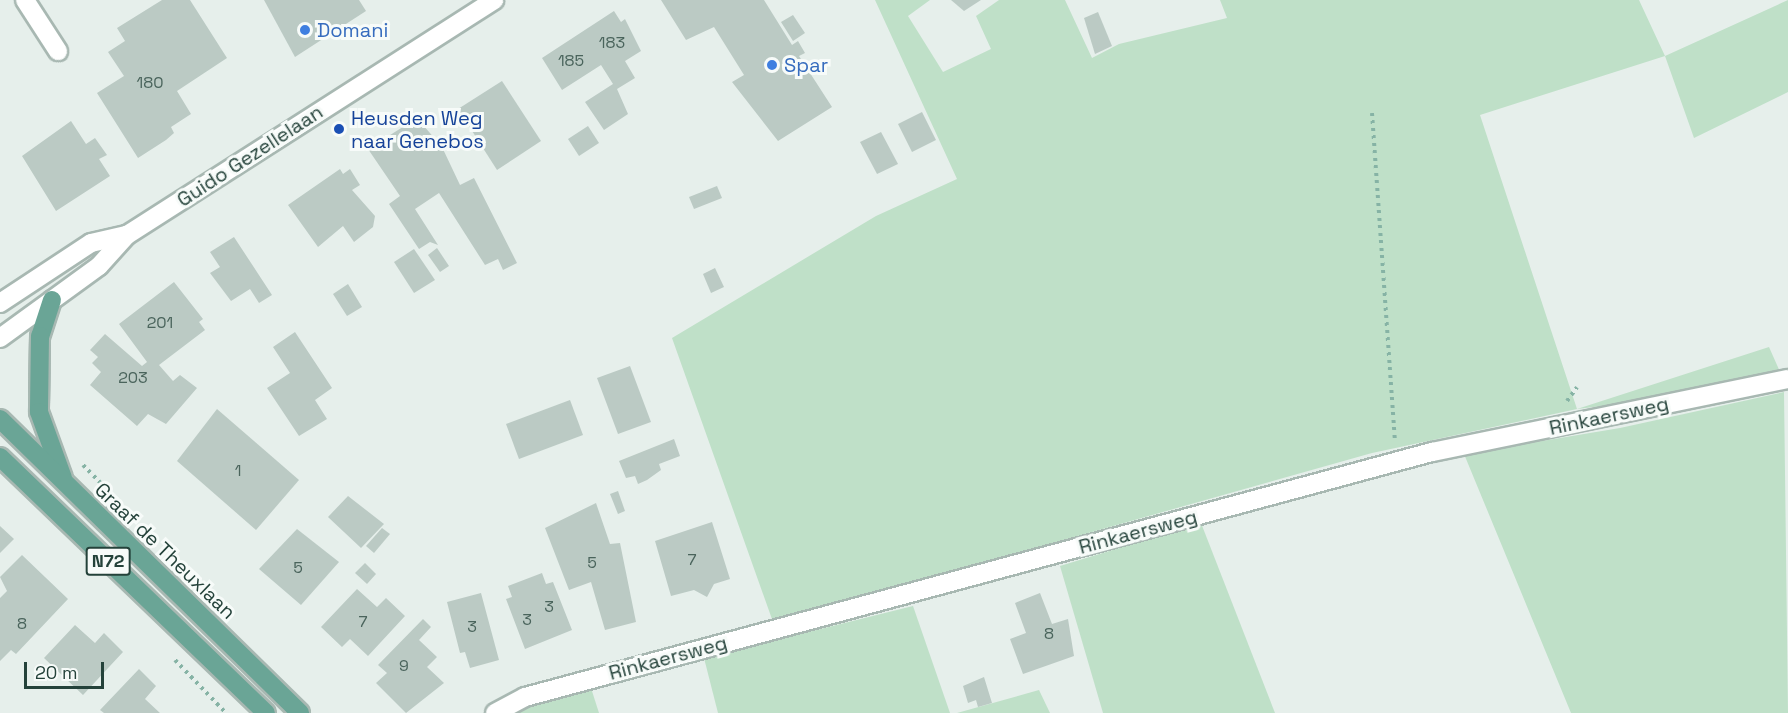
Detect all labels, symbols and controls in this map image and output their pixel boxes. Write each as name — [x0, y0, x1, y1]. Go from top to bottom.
place label: Domani — [317, 18, 388, 42]
marker: Domani — [298, 23, 312, 37]
house number: 183 — [599, 33, 625, 53]
house number: 185 — [558, 51, 584, 71]
place label: Spar — [784, 53, 828, 77]
marker: Spar — [765, 58, 779, 72]
house number: 180 — [137, 73, 163, 93]
street label: Guido Gezellelaan — [173, 100, 327, 212]
place label: Heusden Weg naar Genebos — [351, 106, 484, 153]
marker: Heusden Weg naar Genebos — [332, 122, 346, 136]
house number: 201 — [147, 313, 173, 333]
house number: 203 — [118, 368, 148, 388]
street label: Rinkaersweg — [1547, 392, 1671, 440]
house number: 1 — [235, 461, 241, 481]
street label: Graaf de Theuxlaan — [90, 478, 240, 624]
street label: Rinkaersweg — [1076, 505, 1200, 559]
road number: N72 — [86, 546, 130, 576]
house number: 7 — [687, 550, 697, 570]
house number: 5 — [587, 553, 597, 573]
house number: 5 — [293, 558, 303, 578]
house number: 3 — [544, 597, 554, 617]
house number: 3 — [522, 610, 532, 630]
house number: 7 — [358, 612, 368, 632]
house number: 8 — [17, 614, 27, 634]
house number: 3 — [467, 617, 477, 637]
house number: 8 — [1044, 624, 1054, 644]
street label: Rinkaersweg — [606, 631, 730, 685]
scale bar — [27, 650, 106, 688]
house number: 9 — [399, 656, 409, 676]
text: 20 m — [35, 661, 78, 684]

